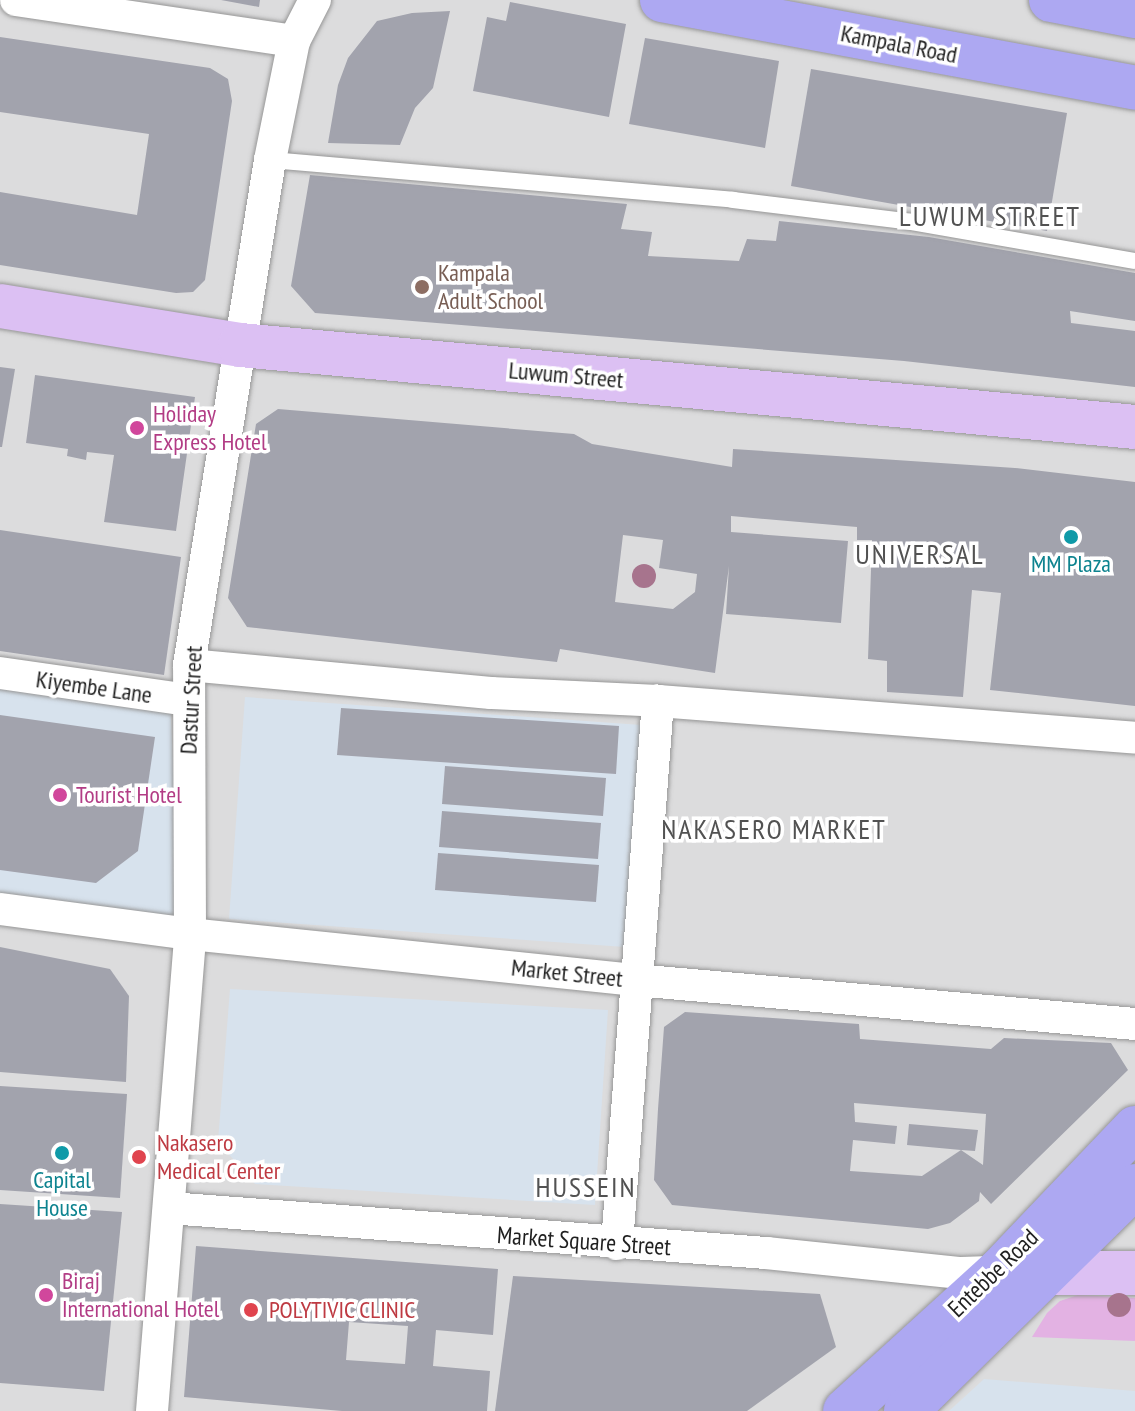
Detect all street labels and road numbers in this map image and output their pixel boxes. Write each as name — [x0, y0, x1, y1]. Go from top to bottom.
street label: Kampala Road — [838, 19, 960, 69]
street label: Luwum Street — [507, 356, 625, 394]
street label: Dastur Street — [174, 645, 208, 755]
street label: Kiyembe Lane — [34, 665, 154, 709]
street label: Market Street — [510, 953, 624, 993]
street label: Market Square Street — [496, 1221, 672, 1261]
street label: Entebbe Road — [942, 1223, 1044, 1323]

